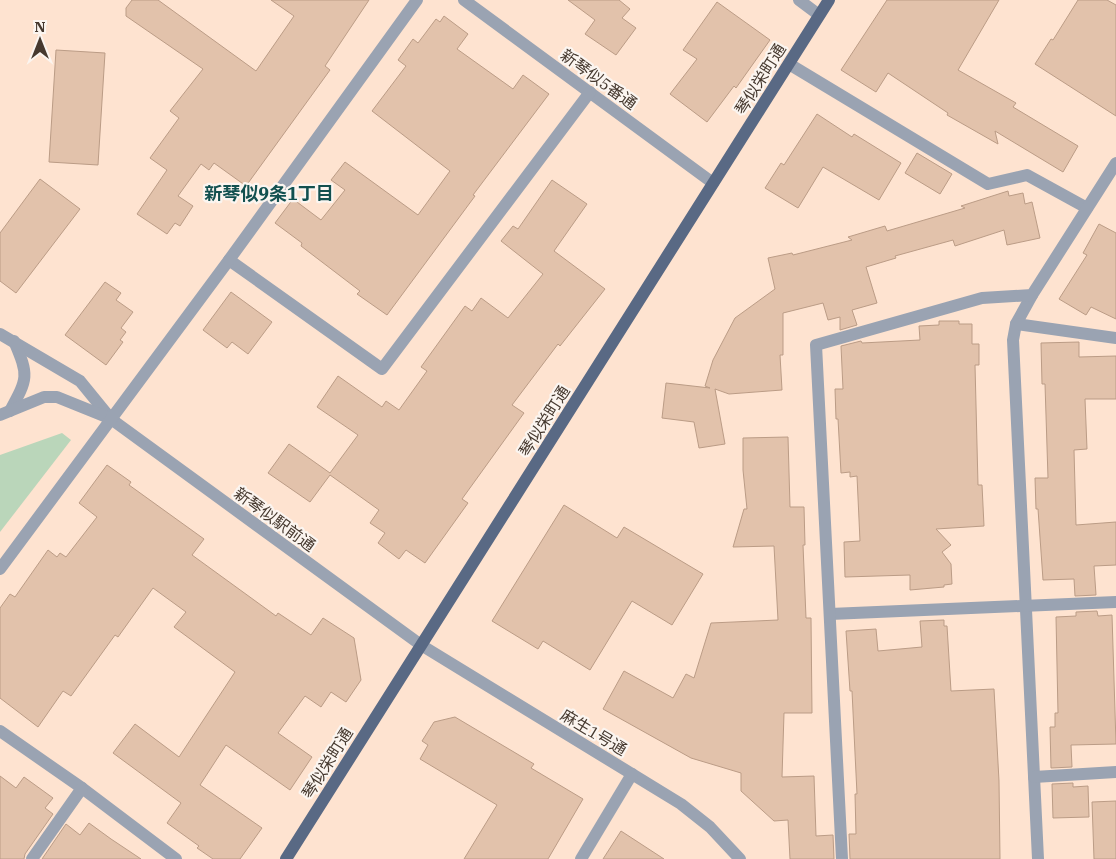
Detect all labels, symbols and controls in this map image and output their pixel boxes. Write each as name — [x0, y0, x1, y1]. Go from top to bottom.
north arrow — [15, 15, 65, 65]
text: N — [34, 18, 46, 36]
street label: 琴似栄町通 — [730, 40, 790, 118]
street label: 新琴似5番通 — [557, 45, 641, 113]
district label: 新琴似9条1丁目 — [204, 182, 334, 205]
street label: 琴似栄町通 — [514, 382, 574, 460]
street label: 新琴似駅前通 — [230, 483, 320, 555]
street label: 麻生1号通 — [557, 704, 631, 760]
street label: 琴似栄町通 — [297, 724, 357, 802]

